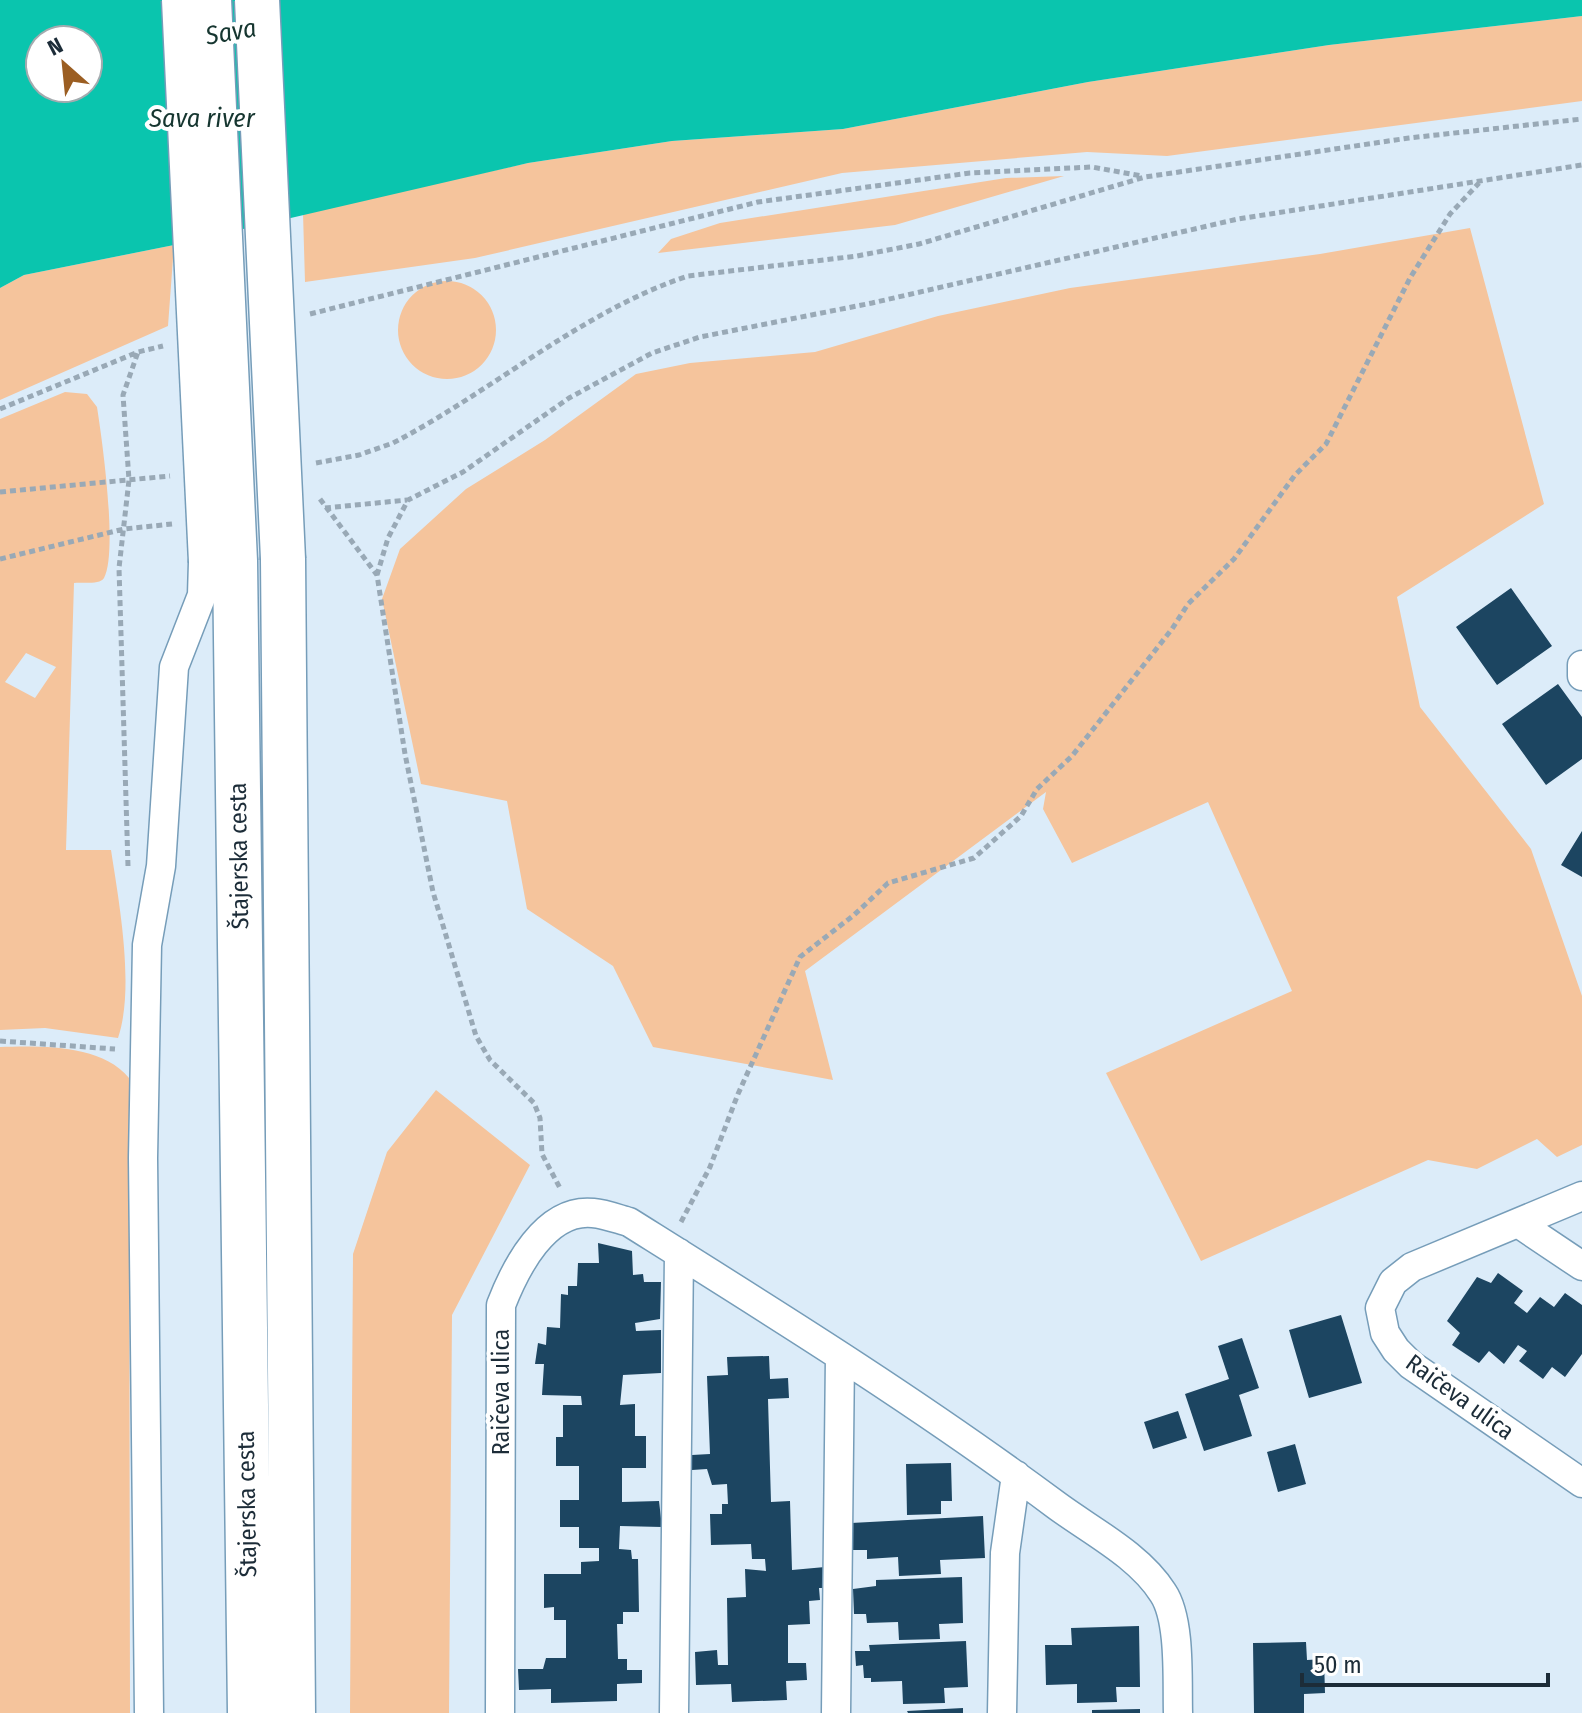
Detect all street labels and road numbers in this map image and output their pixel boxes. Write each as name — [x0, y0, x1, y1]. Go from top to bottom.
street label: Štajerska cesta — [223, 782, 254, 930]
street label: Raičeva ulica — [487, 1329, 515, 1455]
street label: Raičeva ulica — [1401, 1348, 1519, 1446]
street label: Štajerska cesta — [231, 1430, 262, 1578]

